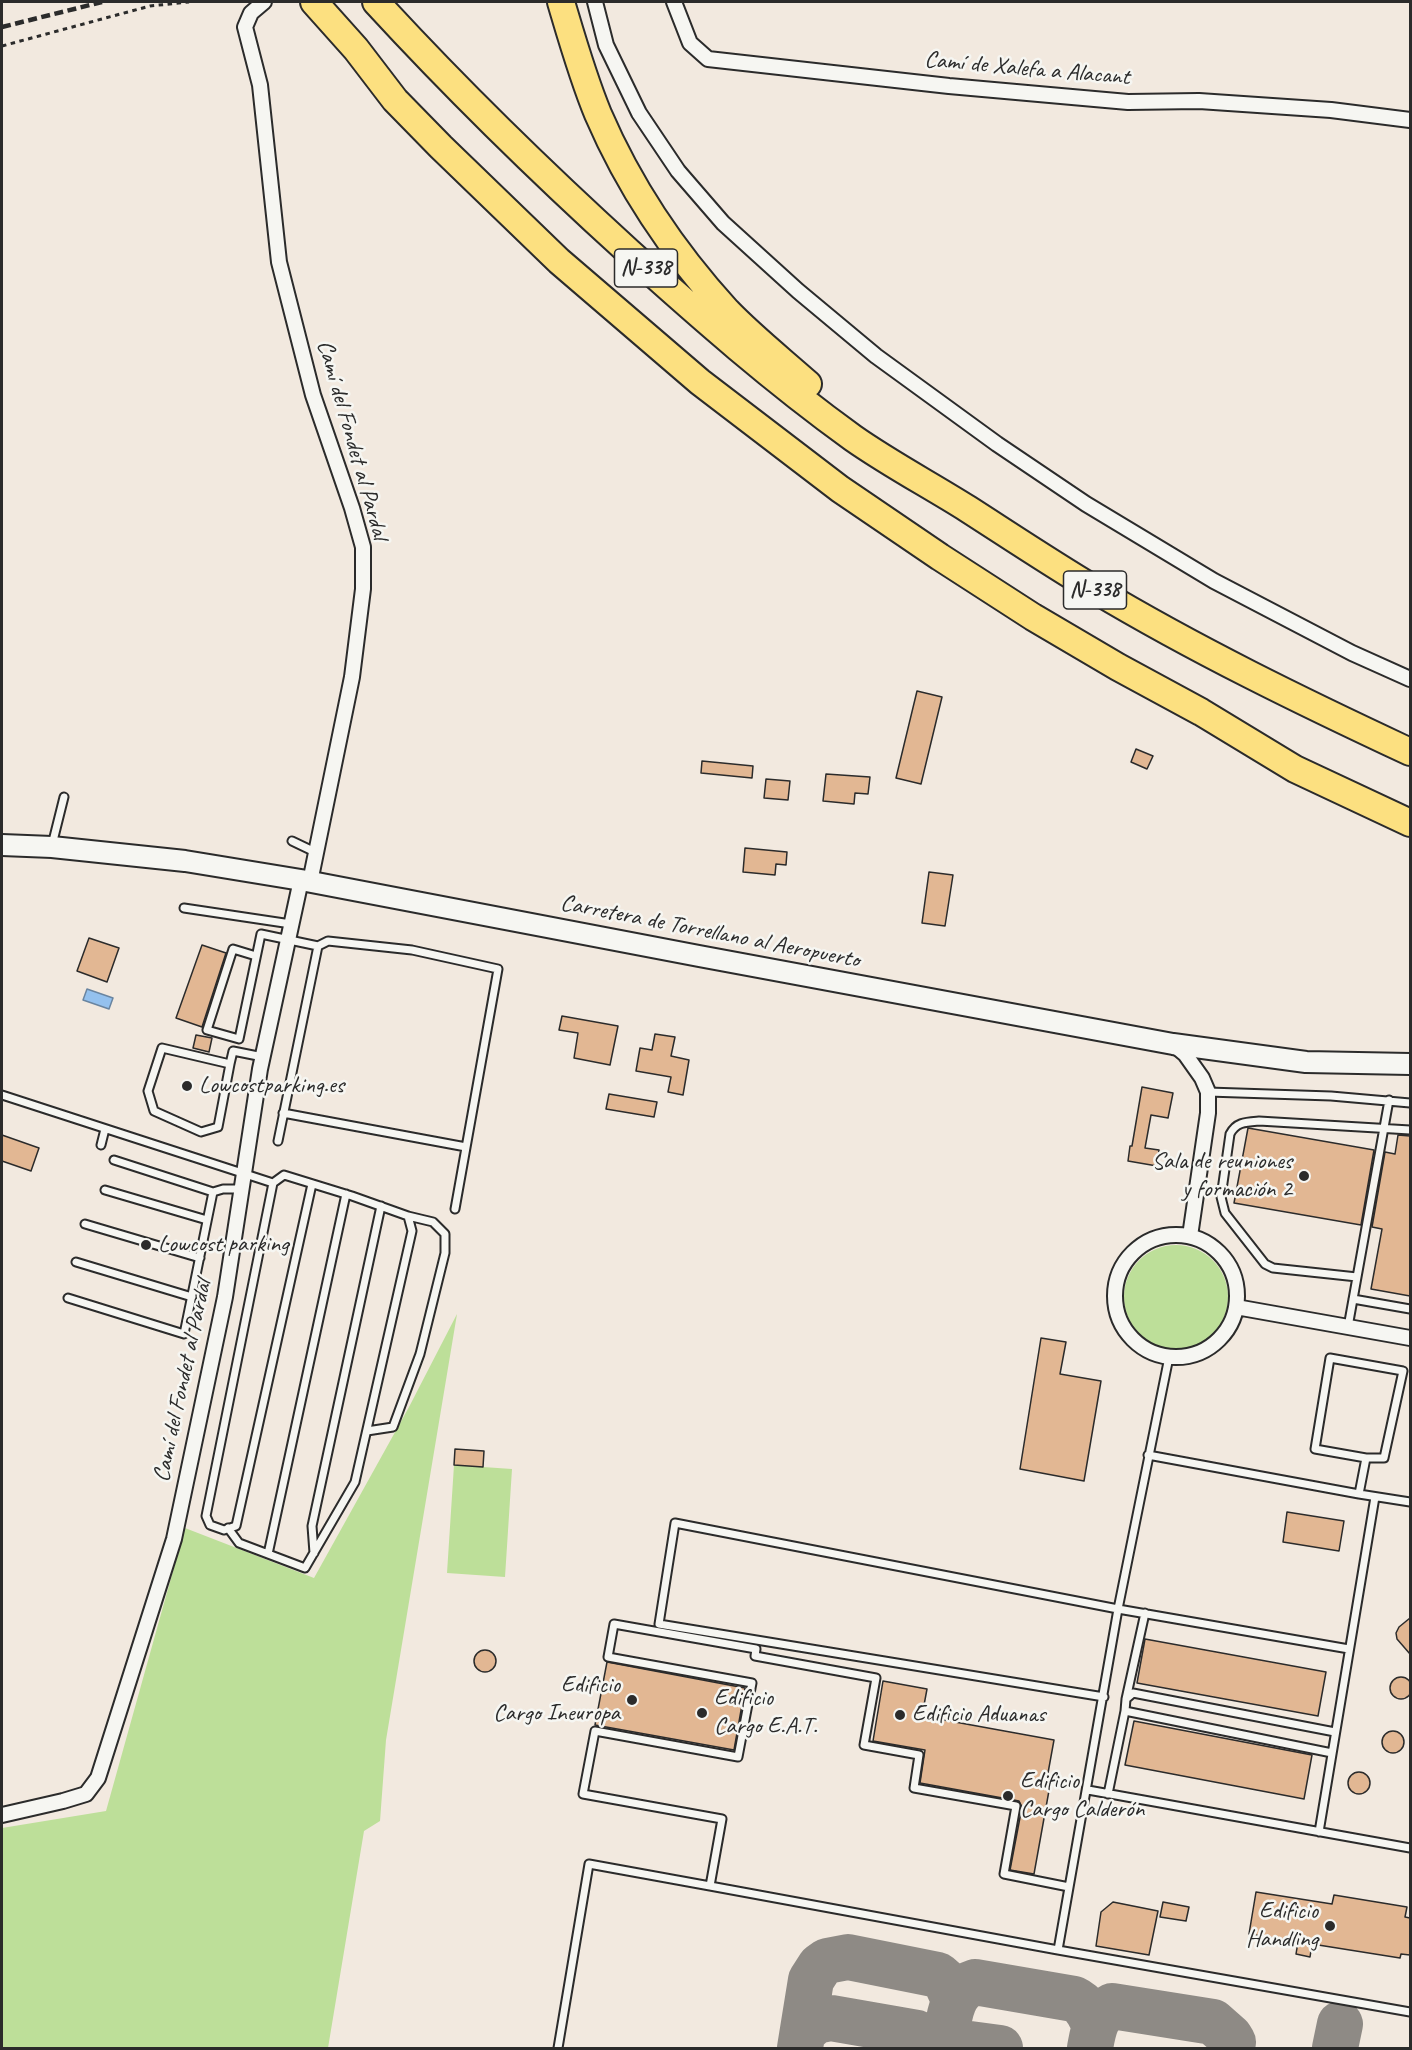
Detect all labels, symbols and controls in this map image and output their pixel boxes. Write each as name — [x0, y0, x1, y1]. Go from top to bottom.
street label: Camí de Xalefa a Alacant — [923, 46, 1131, 92]
road number: N-338 — [614, 249, 678, 287]
street label: Camí del Fondet al Pardal — [310, 337, 394, 543]
road number: N-338 — [1064, 571, 1126, 609]
street label: Carretera de Torrellano al Aeropuerto — [558, 889, 862, 975]
place label: Lowcostparking.es — [199, 1072, 344, 1100]
marker: Lowcostparking.es — [180, 1079, 194, 1093]
place label: Sala de reuniones y formación 2 — [1152, 1148, 1292, 1204]
marker: Sala de reuniones y formación 2 — [1297, 1169, 1311, 1183]
place label: Lowcost parking — [158, 1231, 288, 1259]
marker: Lowcost parking — [139, 1238, 153, 1252]
street label: Camí del Fondet al Pardal — [147, 1277, 219, 1485]
place label: Edificio Cargo Ineuropa — [493, 1672, 620, 1728]
place label: Edificio Cargo E.A.T. — [714, 1685, 817, 1741]
marker: Edificio Cargo Ineuropa — [625, 1693, 639, 1707]
place label: Edificio Aduanas — [912, 1701, 1045, 1729]
marker: Edificio Cargo E.A.T. — [695, 1706, 709, 1720]
marker: Edificio Aduanas — [893, 1708, 907, 1722]
place label: Edificio Cargo Calderón — [1020, 1768, 1144, 1824]
marker: Edificio Cargo Calderón — [1001, 1789, 1015, 1803]
place label: Edificio Handling — [1246, 1898, 1318, 1954]
marker: Edificio Handling — [1323, 1919, 1337, 1933]

